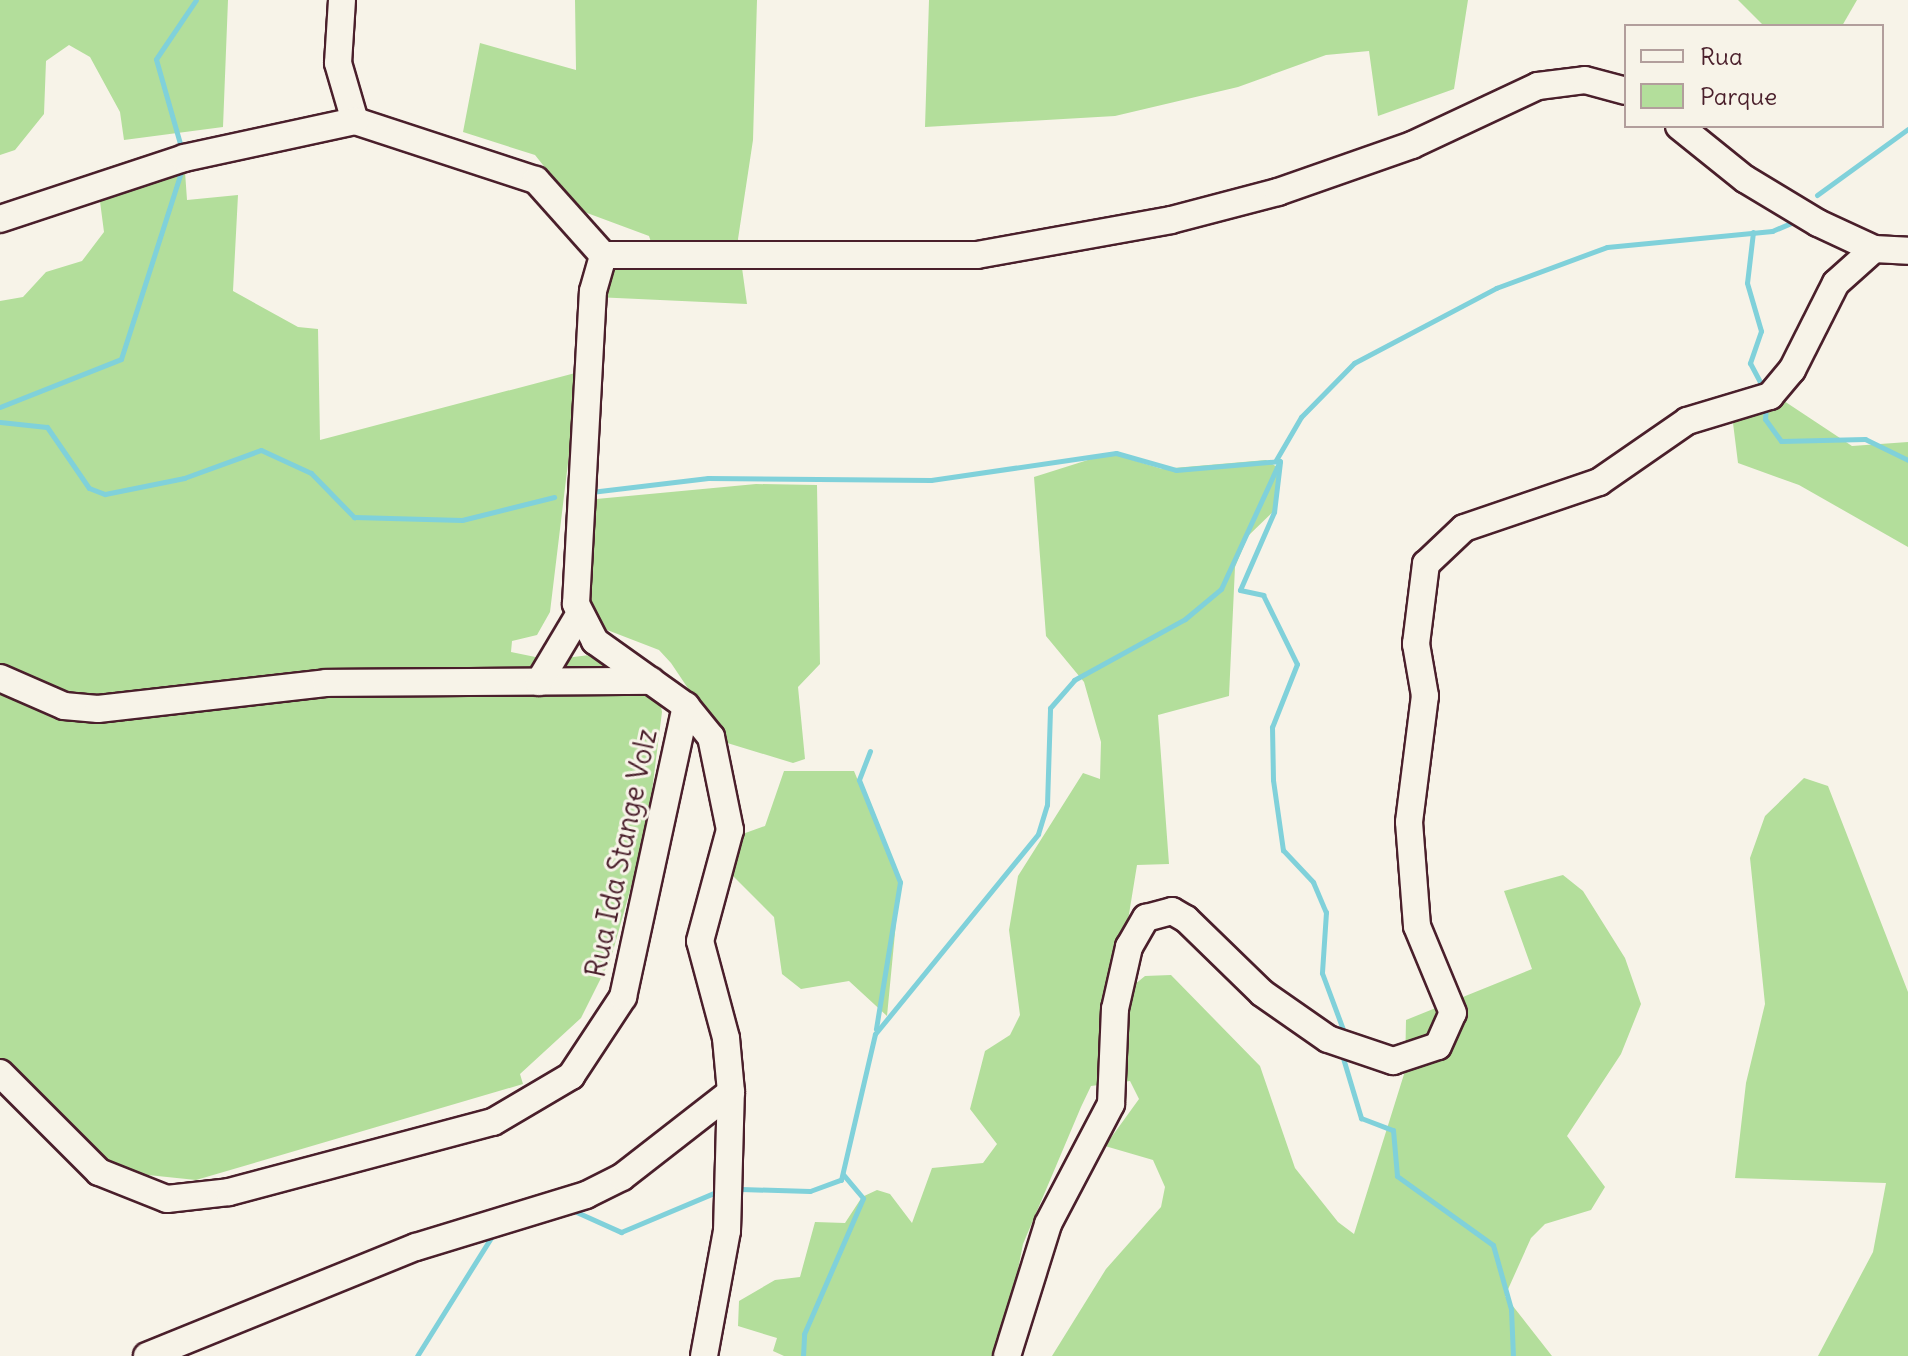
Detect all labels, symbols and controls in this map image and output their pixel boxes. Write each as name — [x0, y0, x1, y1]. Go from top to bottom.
legend — [1624, 24, 1884, 128]
text: Rua — [1700, 41, 1743, 71]
text: Parque — [1700, 81, 1777, 111]
street label: Rua Ida Stange Volz — [578, 726, 664, 980]

